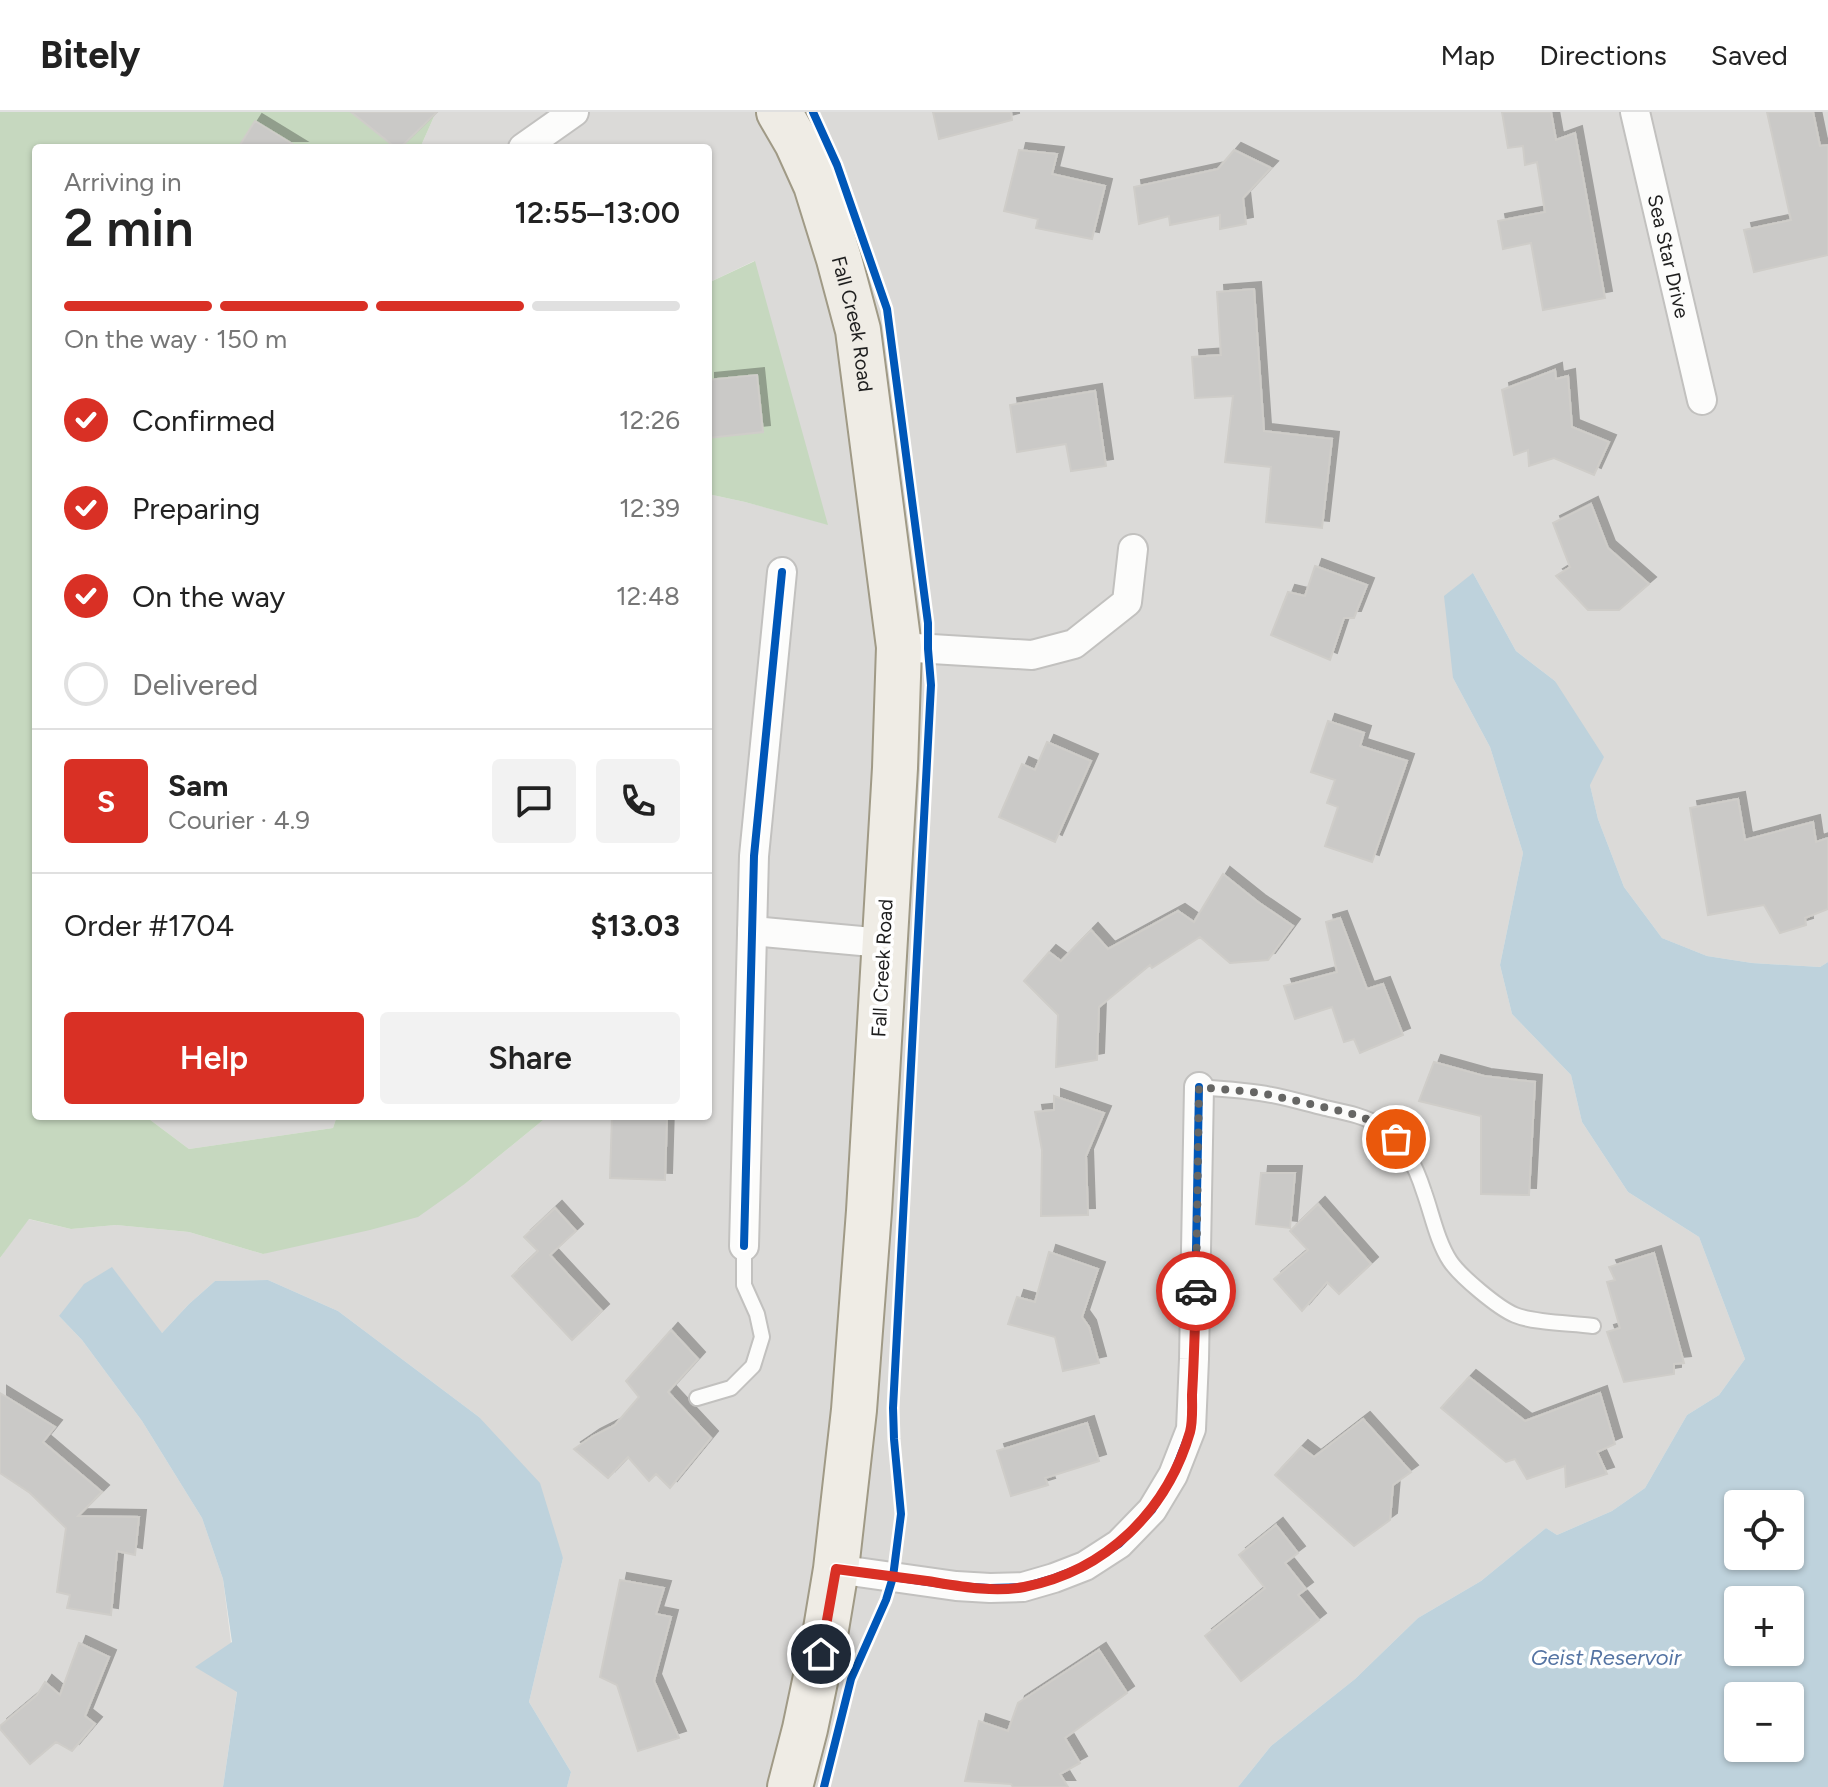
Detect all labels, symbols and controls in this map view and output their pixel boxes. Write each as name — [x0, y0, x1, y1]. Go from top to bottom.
text: Bitely — [40, 32, 140, 78]
text: Map — [1441, 38, 1495, 72]
text: Directions — [1539, 38, 1667, 72]
text: Saved — [1711, 38, 1788, 72]
text: Arriving in — [64, 166, 182, 198]
street label: Sea Star Drive — [1643, 192, 1695, 320]
text: 12:55–13:00 — [514, 194, 680, 231]
text: 2 min — [64, 197, 193, 259]
street label: Fall Creek Road — [827, 253, 878, 393]
text: On the way · 150 m — [64, 323, 287, 355]
icon: check — [64, 398, 108, 442]
text: Confirmed — [132, 402, 275, 439]
text: 12:26 — [619, 404, 680, 436]
icon: check — [64, 486, 108, 530]
text: Preparing — [132, 490, 260, 527]
text: 12:39 — [619, 492, 680, 524]
icon: check — [64, 574, 108, 618]
text: On the way — [132, 578, 285, 615]
text: 12:48 — [616, 580, 680, 612]
text: Delivered — [132, 666, 258, 703]
button: chat — [492, 759, 576, 843]
button: phone — [596, 759, 680, 843]
text: Sam — [168, 767, 228, 804]
text: S — [97, 783, 115, 820]
text: Courier · 4.9 — [168, 804, 310, 836]
street label: Fall Creek Road — [866, 898, 898, 1038]
text: Order #1704 — [64, 907, 234, 944]
text: $13.03 — [590, 907, 680, 944]
button: Help — [64, 1012, 364, 1104]
button: Share — [380, 1012, 680, 1104]
pin — [1362, 1105, 1430, 1173]
icon: bag — [1374, 1117, 1418, 1161]
courier — [1156, 1251, 1236, 1331]
icon: car — [1174, 1269, 1218, 1313]
map controls — [1724, 1490, 1804, 1762]
button: locate — [1724, 1490, 1804, 1570]
button: + — [1724, 1586, 1804, 1666]
pin — [787, 1620, 855, 1688]
icon: home — [799, 1632, 843, 1676]
water label: Geist Reservoir — [1531, 1644, 1683, 1671]
button: − — [1724, 1682, 1804, 1762]

